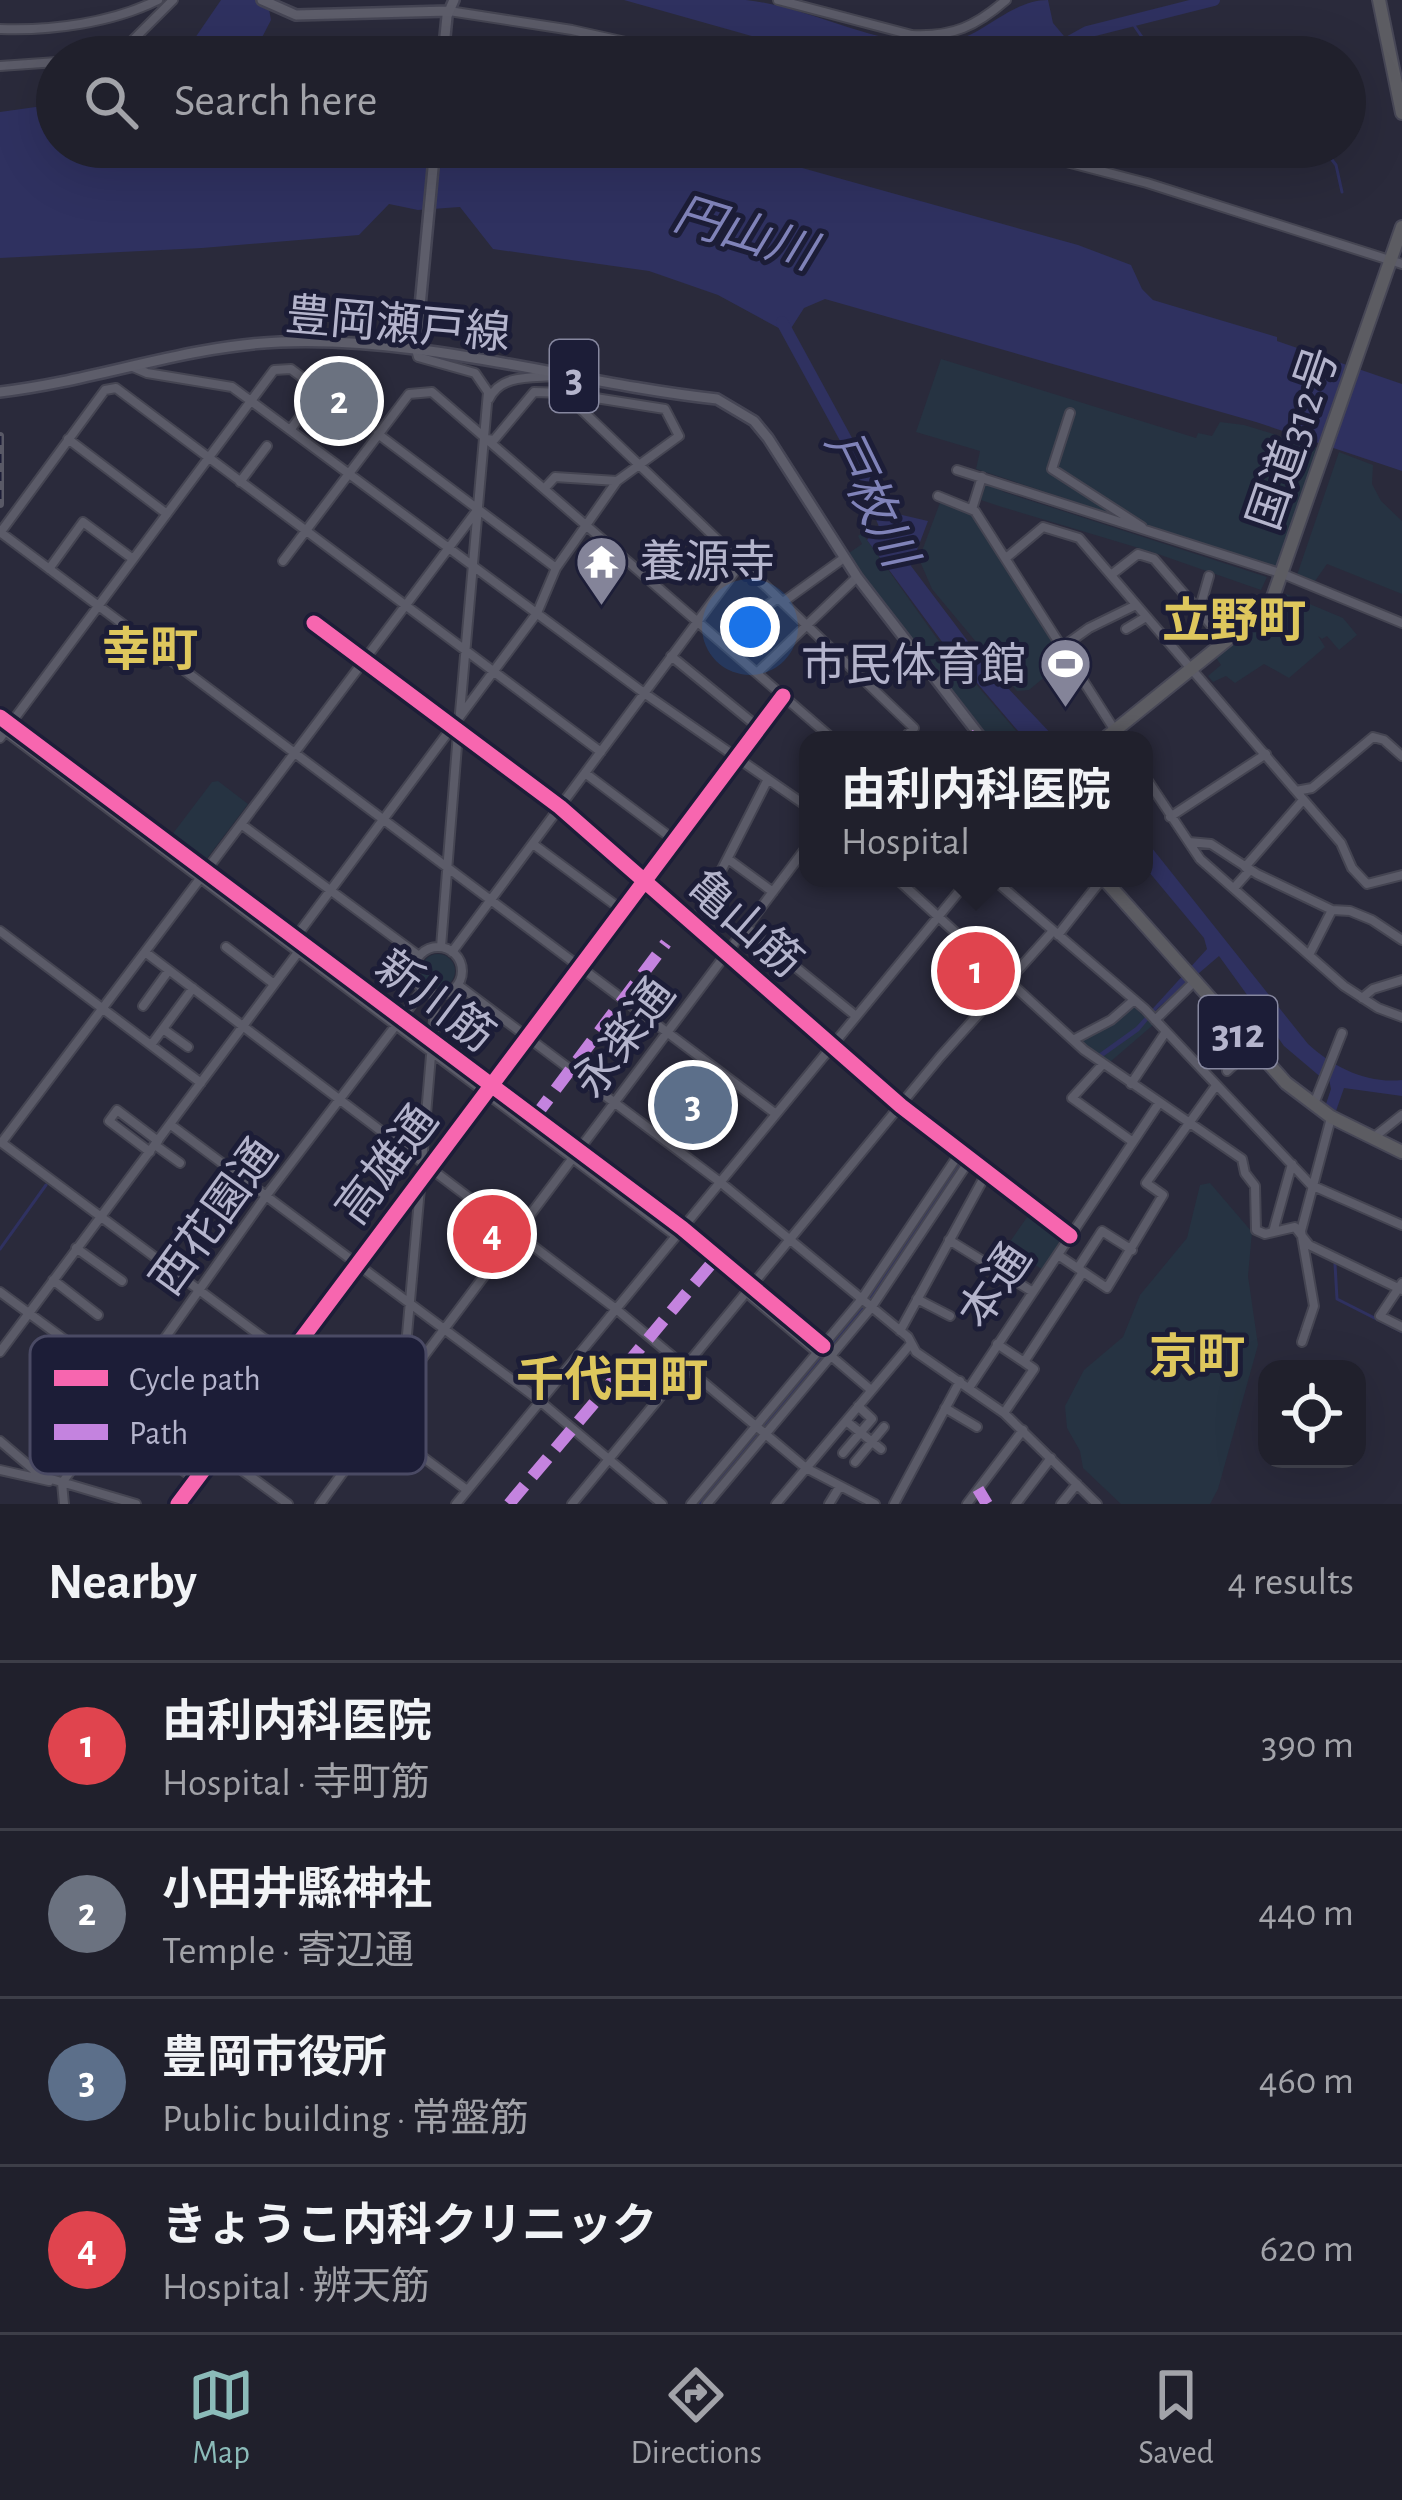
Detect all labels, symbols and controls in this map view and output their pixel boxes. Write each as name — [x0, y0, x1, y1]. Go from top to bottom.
search box — [36, 36, 1366, 168]
icon: search — [78, 69, 144, 135]
text: Search here — [174, 79, 377, 124]
water label: 円山川 — [668, 189, 825, 280]
street label: 豊岡瀬戸線 — [284, 291, 512, 358]
road number: 3 — [550, 340, 598, 412]
street label: 国道312号 — [1240, 341, 1346, 536]
pin: 2 — [300, 356, 378, 446]
water label: 戸枚川 — [816, 423, 927, 579]
temple icon: 養源寺 — [573, 533, 629, 607]
place label: 養源寺 — [640, 539, 775, 586]
district label: 立野町 — [1162, 596, 1306, 647]
your location — [720, 597, 780, 657]
district label: 幸町 — [102, 625, 198, 676]
sports icon: 市民体育館 — [1037, 636, 1093, 710]
place label: 市民体育館 — [801, 641, 1026, 689]
popup — [799, 731, 1153, 887]
text: 由利内科医院 — [841, 769, 1111, 814]
text: Hospital — [841, 823, 970, 862]
street label: 亀山筋 — [679, 861, 812, 986]
pin: 1 — [937, 926, 1015, 1016]
street label: 新川筋 — [367, 941, 504, 1061]
street label: 永楽通 — [565, 970, 684, 1106]
road number: 312 — [1199, 996, 1277, 1068]
pin: 3 — [654, 1060, 732, 1150]
street label: 高雄通 — [328, 1097, 447, 1233]
street label: 西花園通 — [141, 1130, 286, 1304]
pin: 4 — [453, 1189, 531, 1279]
street label: 本通 — [951, 1235, 1040, 1336]
district label: 京町 — [1149, 1332, 1245, 1383]
legend — [30, 1336, 426, 1474]
district label: 千代田町 — [516, 1355, 708, 1406]
map controls — [1258, 1360, 1366, 1468]
button: locate — [1258, 1360, 1366, 1468]
text: Cycle path — [129, 1364, 261, 1397]
text: Path — [129, 1418, 188, 1451]
text: Nearby — [48, 1557, 197, 1608]
text: 4 results — [1227, 1563, 1354, 1602]
text: 由利内科医院 — [162, 1700, 432, 1745]
text: 1 — [80, 1726, 94, 1765]
text: 390 m — [1261, 1726, 1354, 1765]
text: Hospital · 寺町筋 — [162, 1764, 430, 1803]
text: 小田井縣神社 — [162, 1868, 432, 1913]
text: 2 — [78, 1894, 96, 1933]
text: 440 m — [1258, 1894, 1354, 1933]
text: Temple · 寄辺通 — [162, 1932, 414, 1971]
text: 豊岡市役所 — [162, 2036, 387, 2081]
text: 3 — [79, 2062, 95, 2101]
text: 460 m — [1259, 2062, 1354, 2101]
text: Public building · 常盤筋 — [162, 2100, 529, 2139]
text: きょうこ内科クリニック — [162, 2204, 657, 2249]
text: 4 — [77, 2230, 97, 2269]
text: 620 m — [1260, 2230, 1354, 2269]
text: Hospital · 辨天筋 — [162, 2268, 430, 2307]
tab: Map — [188, 2362, 254, 2474]
tab: Directions — [630, 2362, 762, 2474]
tab: Saved — [1138, 2362, 1214, 2474]

